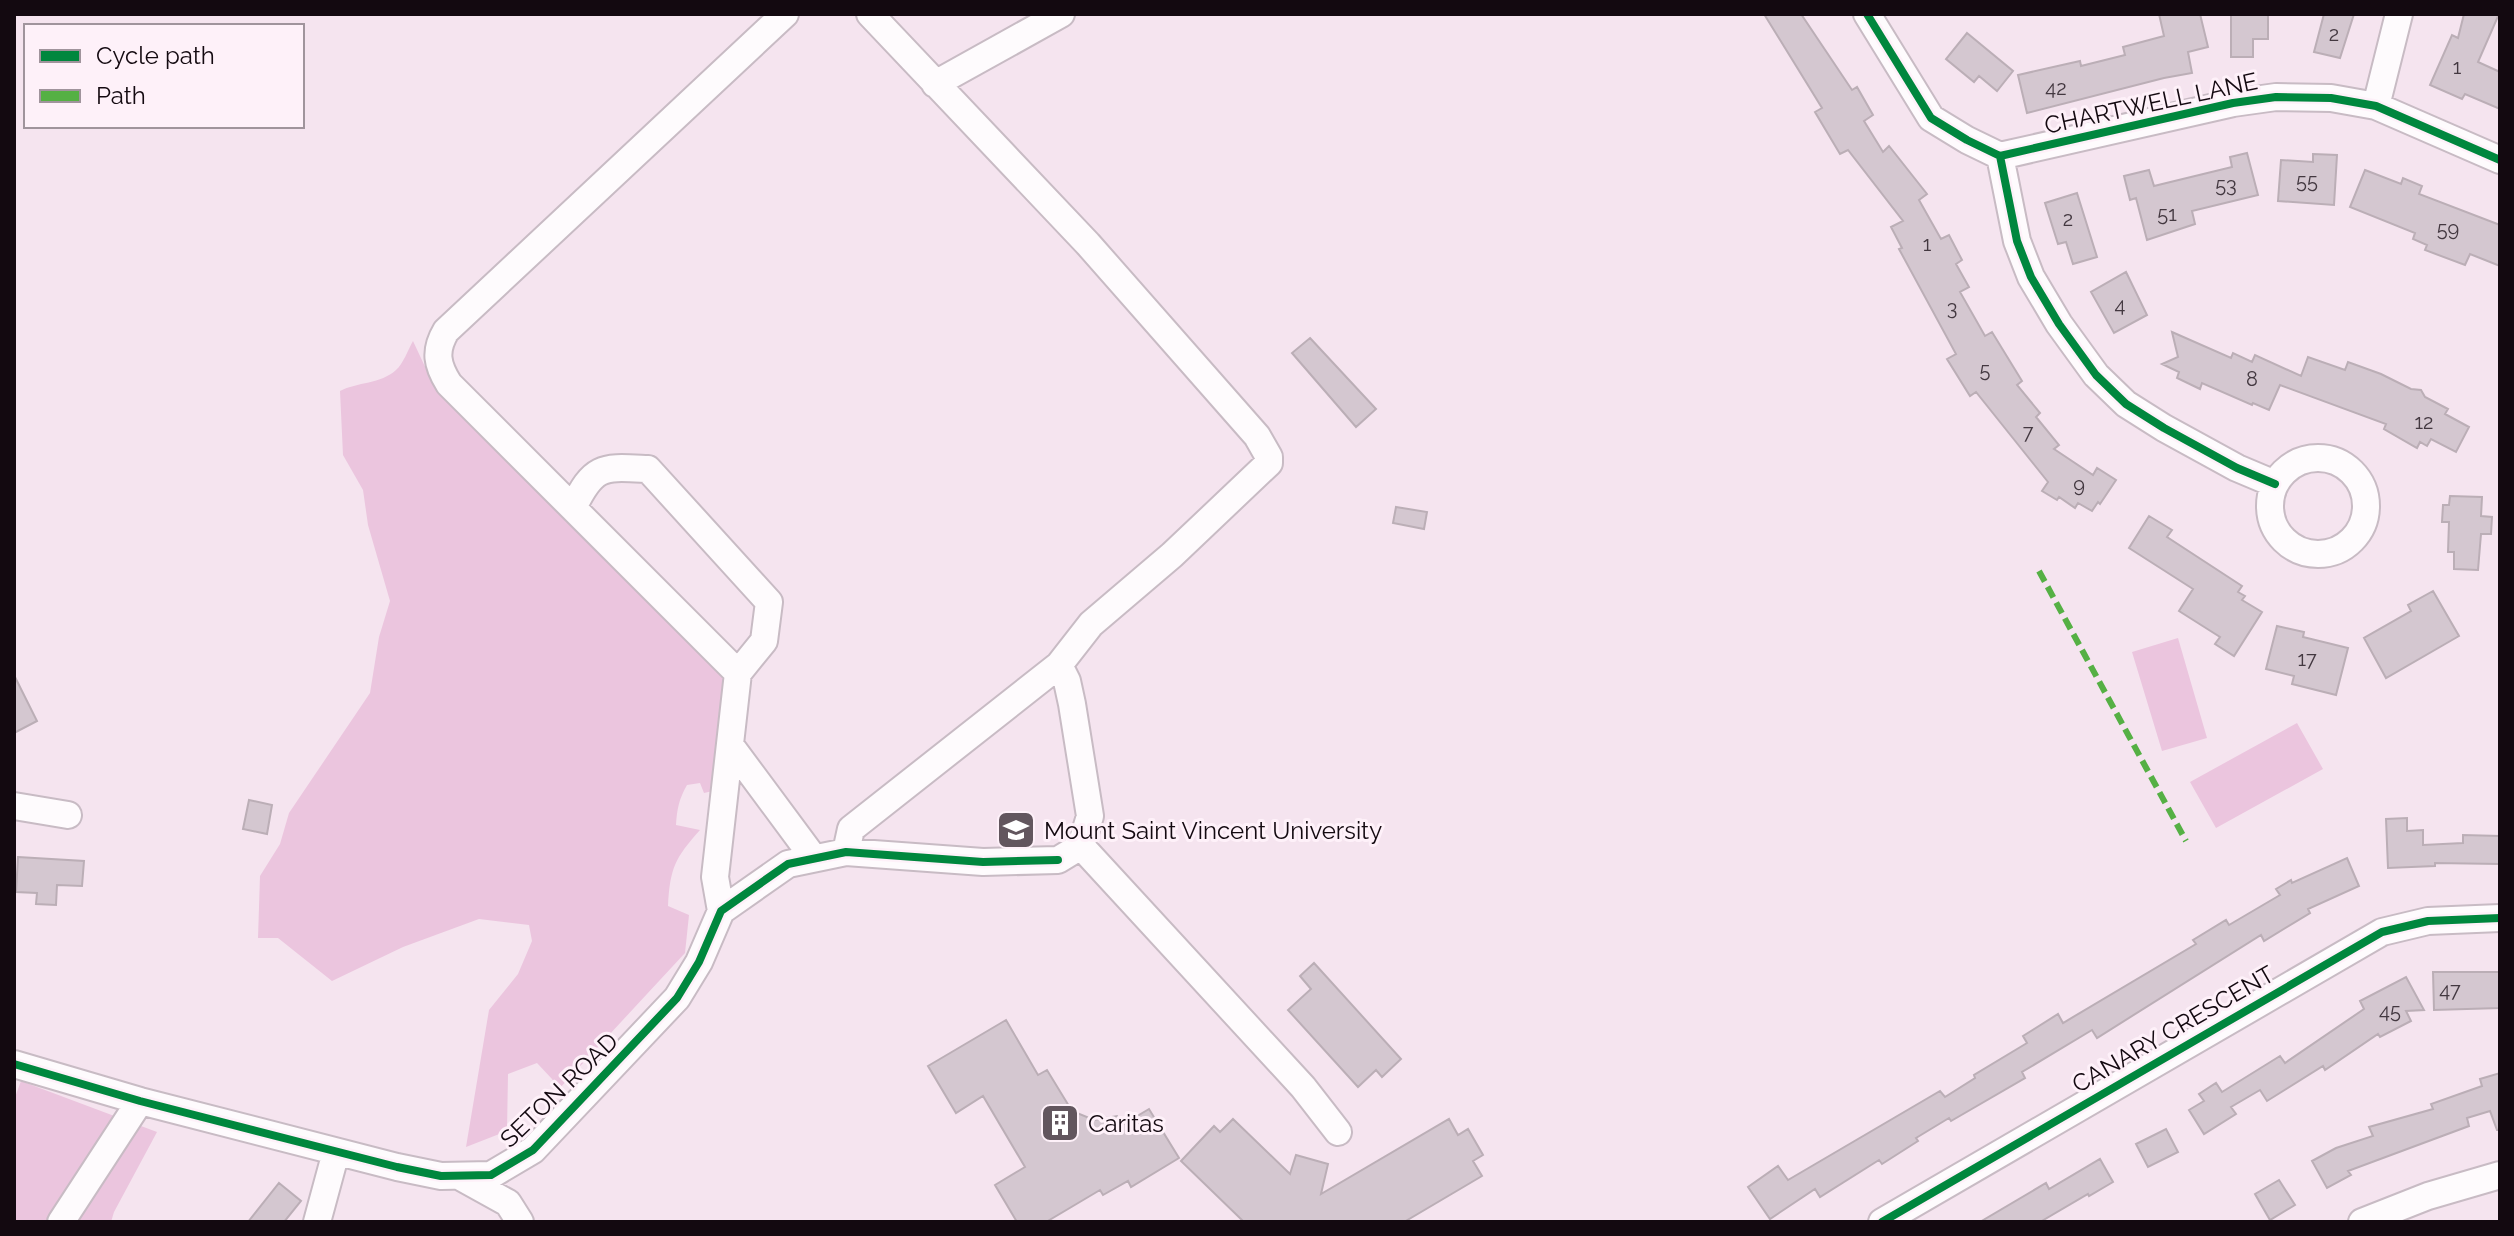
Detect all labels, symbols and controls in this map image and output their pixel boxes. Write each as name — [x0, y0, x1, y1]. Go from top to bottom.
house number: 2 — [2329, 22, 2339, 46]
legend — [24, 24, 304, 128]
text: Cycle path — [96, 41, 215, 70]
house number: 1 — [2453, 55, 2462, 79]
street label: CHARTWELL LANE — [2042, 66, 2260, 140]
house number: 42 — [2045, 76, 2067, 100]
text: Path — [96, 81, 146, 110]
house number: 55 — [2296, 169, 2318, 193]
house number: 53 — [2215, 173, 2237, 197]
house number: 51 — [2157, 202, 2177, 226]
house number: 2 — [2063, 207, 2073, 231]
house number: 59 — [2437, 217, 2459, 241]
house number: 1 — [1923, 232, 1932, 256]
house number: 4 — [2115, 293, 2126, 317]
house number: 3 — [1947, 296, 1957, 320]
house number: 5 — [1980, 358, 1991, 382]
house number: 8 — [2246, 367, 2258, 391]
house number: 12 — [2415, 410, 2433, 434]
house number: 7 — [2023, 420, 2034, 444]
house number: 9 — [2073, 473, 2085, 497]
house number: 17 — [2297, 647, 2317, 671]
school or university icon: Mount Saint Vincent University — [995, 809, 1037, 851]
place label: Mount Saint Vincent University — [1044, 816, 1382, 845]
street label: CANARY CRESCENT — [2067, 959, 2280, 1099]
house number: 47 — [2439, 978, 2461, 1002]
house number: 45 — [2379, 999, 2401, 1023]
street label: SETON ROAD — [494, 1027, 624, 1153]
building icon: Caritas — [1039, 1102, 1081, 1144]
place label: Caritas — [1088, 1109, 1164, 1138]

